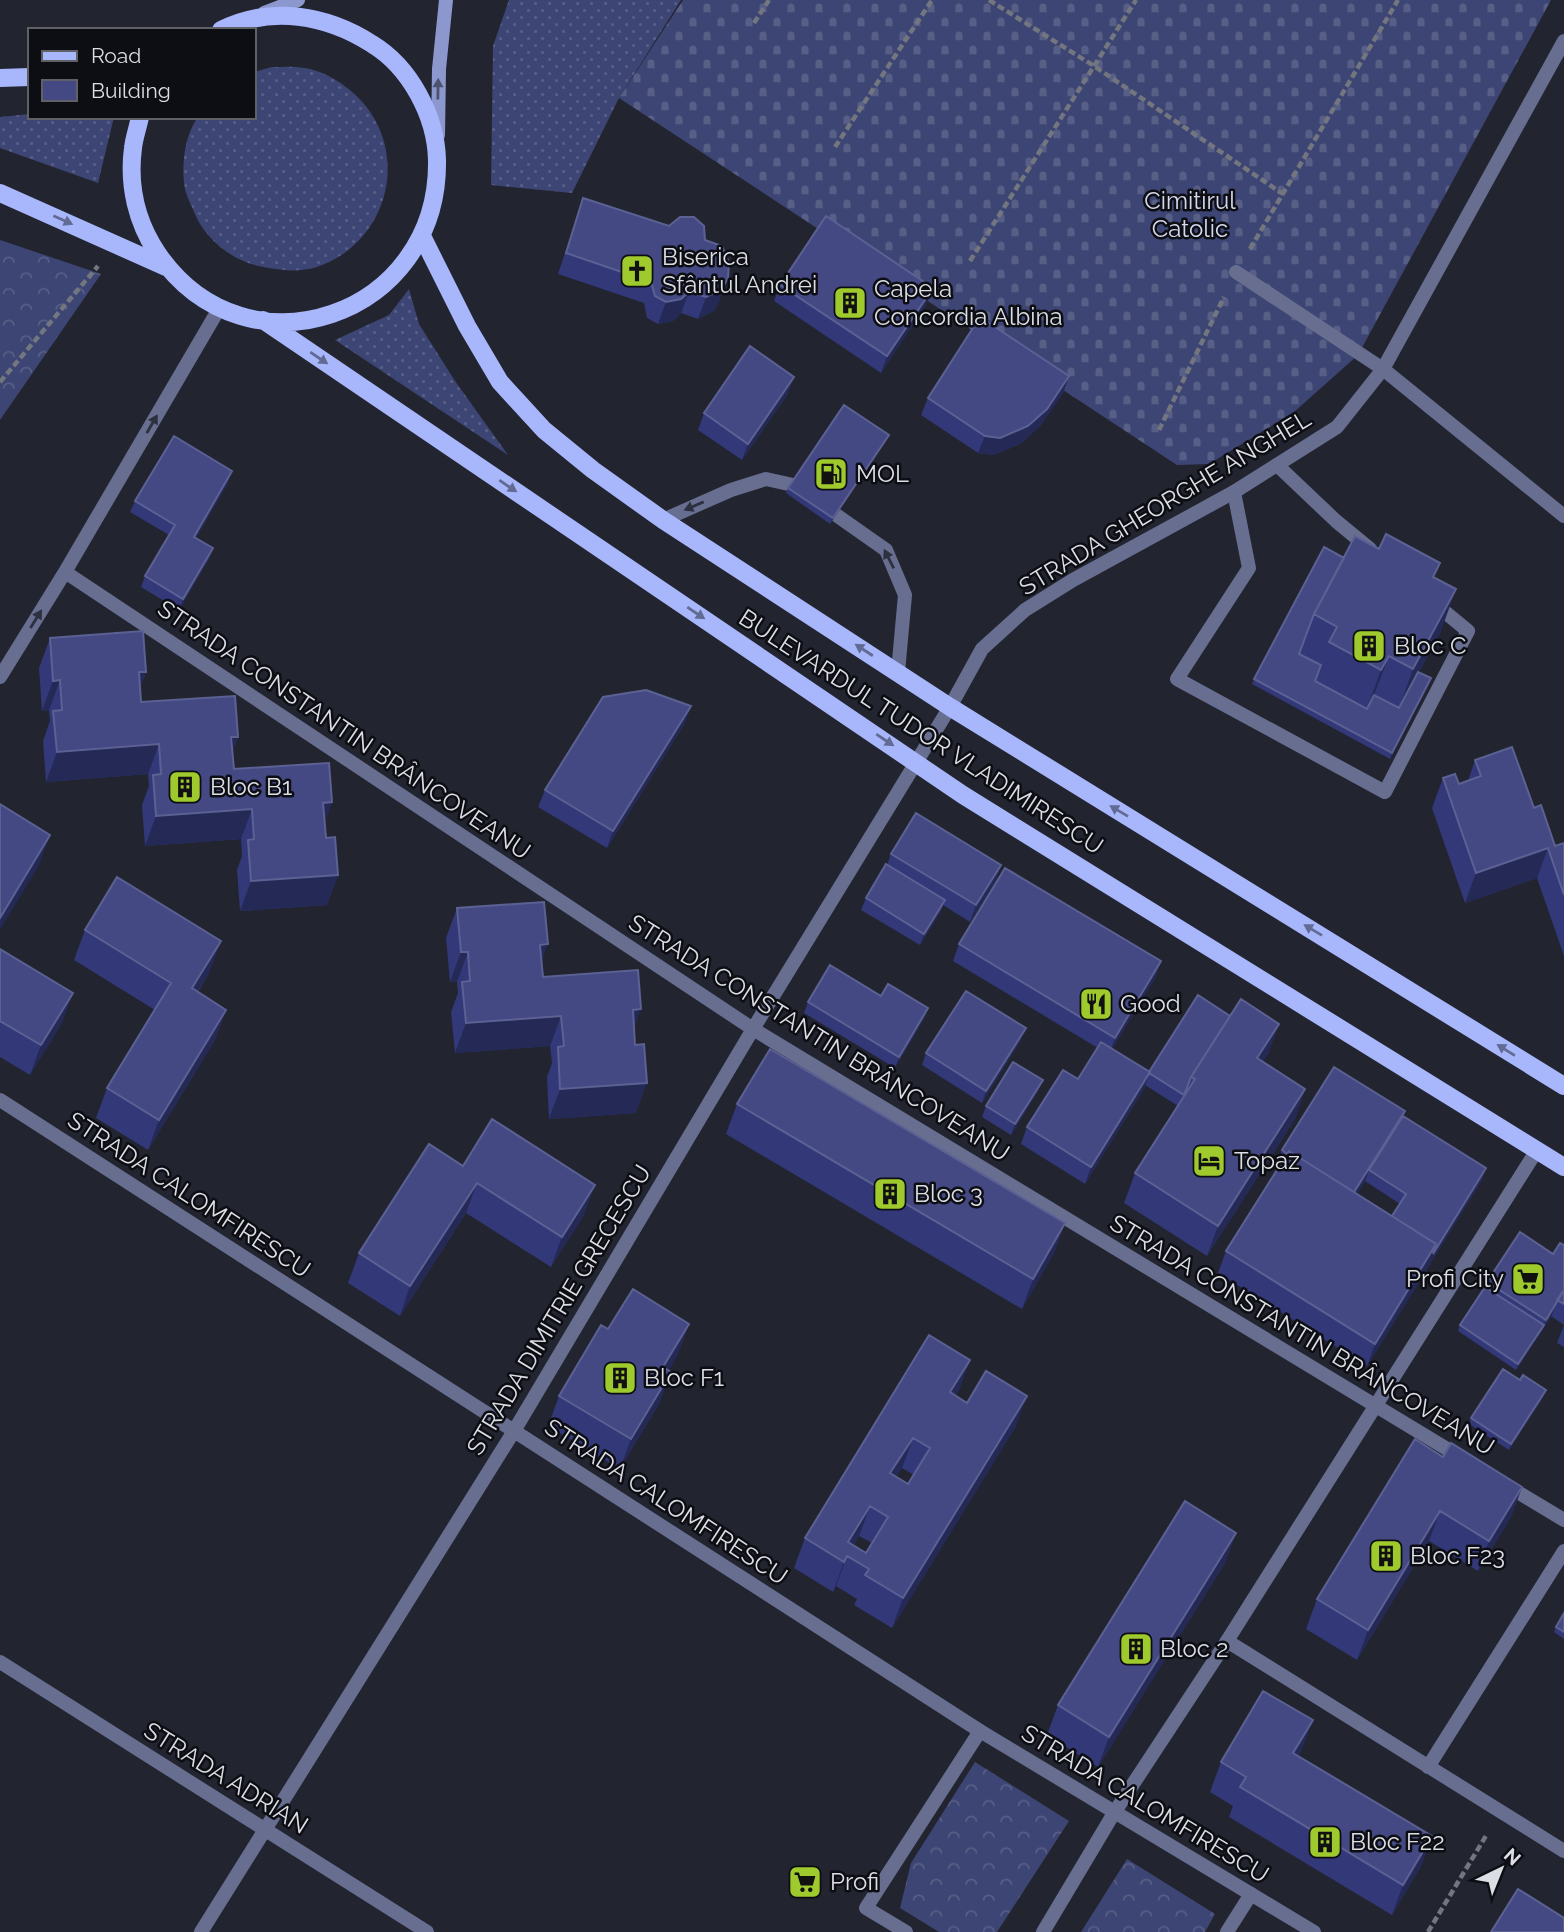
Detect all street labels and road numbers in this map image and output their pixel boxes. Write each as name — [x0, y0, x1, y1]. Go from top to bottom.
street label: STRADA GHEORGHE ANGHEL — [1014, 404, 1316, 601]
street label: STRADA CONSTANTIN BRÂNCOVEANU — [152, 594, 536, 866]
street label: BULEVARDUL TUDOR VLADIMIRESCU — [734, 603, 1109, 860]
street label: STRADA CONSTANTIN BRÂNCOVEANU — [624, 908, 1015, 1167]
street label: STRADA CALOMFIRESCU — [63, 1105, 316, 1284]
street label: STRADA DIMITRIE GRECESCU — [460, 1159, 657, 1460]
street label: STRADA CONSTANTIN BRÂNCOVEANU — [1105, 1208, 1500, 1461]
street label: STRADA CALOMFIRESCU — [540, 1412, 793, 1591]
street label: STRADA ADRIAN — [139, 1715, 314, 1840]
street label: STRADA CALOMFIRESCU — [1016, 1718, 1274, 1889]

